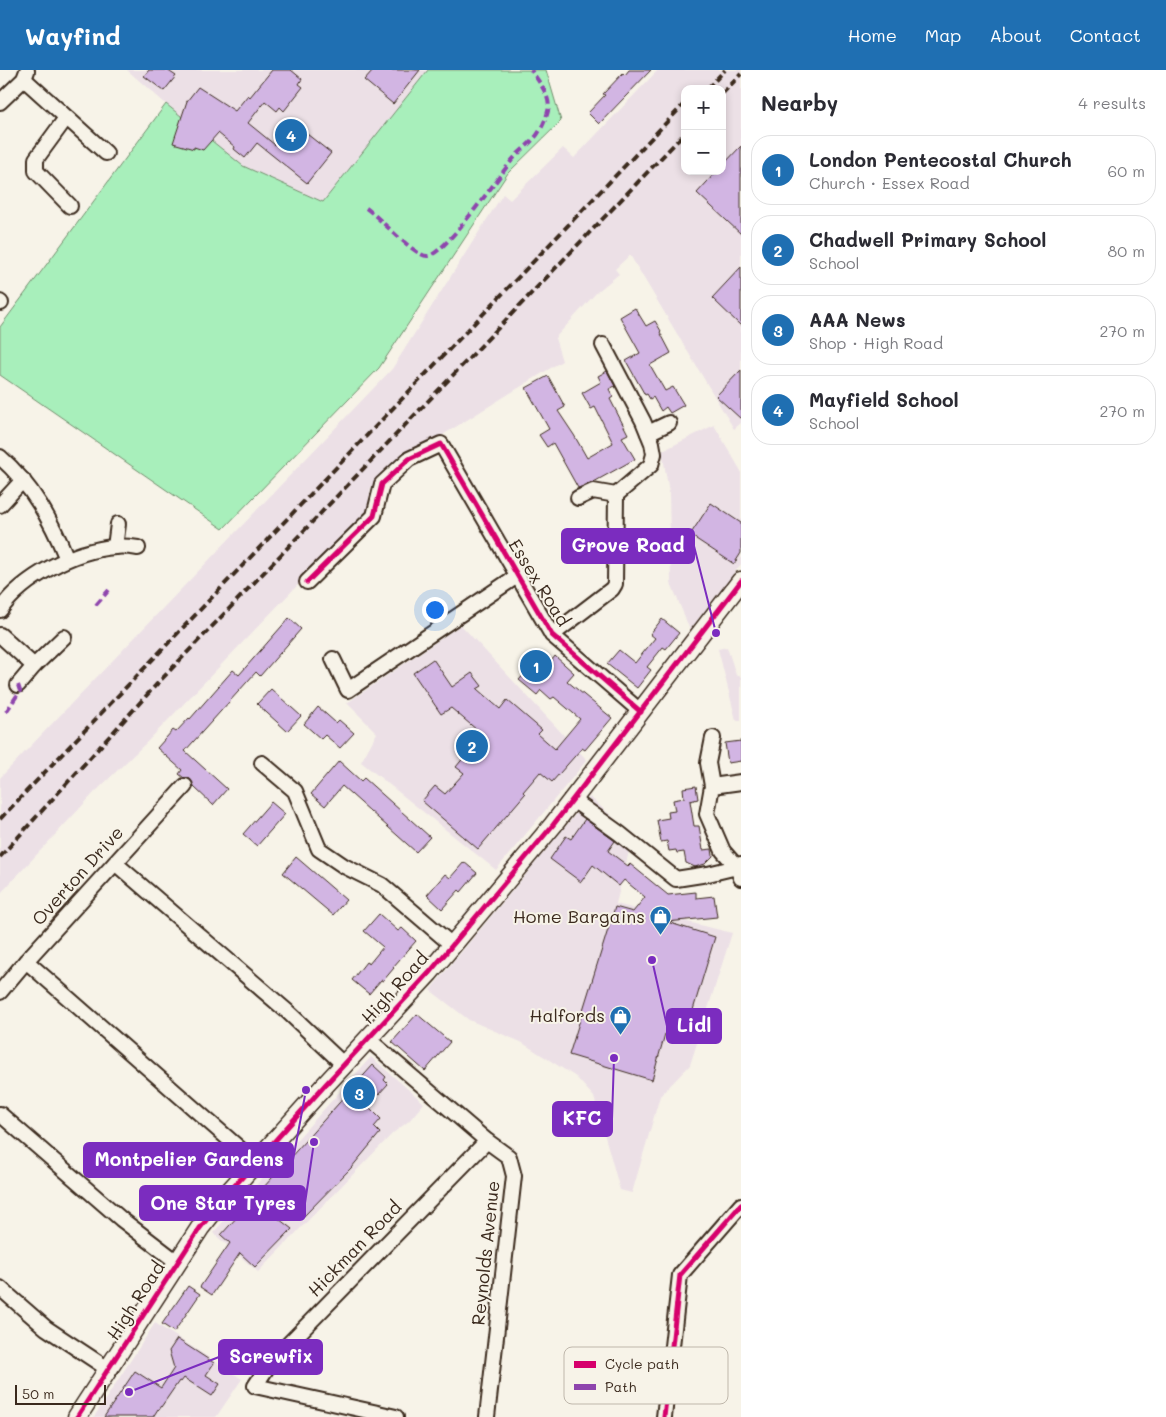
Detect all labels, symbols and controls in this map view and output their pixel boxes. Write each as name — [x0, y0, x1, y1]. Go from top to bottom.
text: Wayfind — [25, 20, 121, 51]
text: Home — [848, 23, 897, 47]
text: Map — [925, 23, 961, 47]
text: About — [989, 23, 1042, 47]
text: Contact — [1070, 23, 1141, 47]
map controls — [681, 85, 726, 175]
button: + — [681, 85, 726, 130]
text: Nearby — [761, 89, 838, 116]
text: 4 results — [1078, 92, 1146, 113]
pin: 4 — [275, 116, 307, 154]
button: − — [681, 130, 726, 175]
text: London Pentecostal Church — [809, 147, 1072, 172]
text: 1 — [774, 160, 782, 181]
text: 60 m — [1108, 160, 1145, 181]
text: Church · Essex Road — [809, 172, 970, 193]
text: Chadwell Primary School — [809, 227, 1046, 252]
text: 2 — [774, 240, 782, 261]
text: 80 m — [1108, 240, 1145, 261]
text: School — [809, 252, 859, 273]
text: AAA News — [809, 307, 906, 332]
text: 3 — [773, 320, 783, 341]
text: 270 m — [1099, 320, 1145, 341]
text: Shop · High Road — [809, 332, 943, 353]
text: Mayfield School — [809, 387, 959, 412]
text: 4 — [773, 400, 783, 421]
text: 270 m — [1099, 400, 1145, 421]
text: School — [809, 412, 859, 433]
callout: Grove Road — [562, 529, 694, 563]
text: Grove Road — [572, 532, 684, 557]
street label: Essex Road — [504, 534, 576, 631]
your location — [422, 597, 448, 623]
pin: 1 — [520, 647, 552, 685]
pin: 2 — [456, 727, 488, 765]
street label: Overton Drive — [26, 821, 128, 930]
place label: Home Bargains — [513, 904, 645, 928]
shop icon: Home Bargains — [649, 905, 673, 936]
street label: High Road — [355, 946, 433, 1029]
place label: Halfords — [530, 1003, 605, 1027]
shop icon: Halfords — [609, 1004, 633, 1035]
callout: Lidl — [667, 1009, 721, 1043]
text: Lidl — [677, 1012, 711, 1037]
pin: 3 — [343, 1074, 375, 1112]
callout: KFC — [553, 1102, 612, 1136]
text: KFC — [563, 1105, 601, 1130]
callout: Montpelier Gardens — [84, 1143, 293, 1177]
text: Montpelier Gardens — [94, 1146, 284, 1171]
street label: Reynolds Avenue — [465, 1179, 505, 1326]
callout: One Star Tyres — [140, 1186, 305, 1220]
text: One Star Tyres — [150, 1190, 296, 1215]
street label: Hickman Road — [302, 1195, 406, 1301]
street label: High Road — [101, 1256, 170, 1345]
callout: Screwfix — [219, 1340, 322, 1374]
text: Screwfix — [229, 1343, 313, 1368]
legend — [564, 1347, 728, 1404]
text: Cycle path — [605, 1354, 679, 1373]
text: Path — [605, 1377, 636, 1396]
scale bar — [15, 1382, 106, 1405]
text: 50 m — [22, 1384, 54, 1403]

